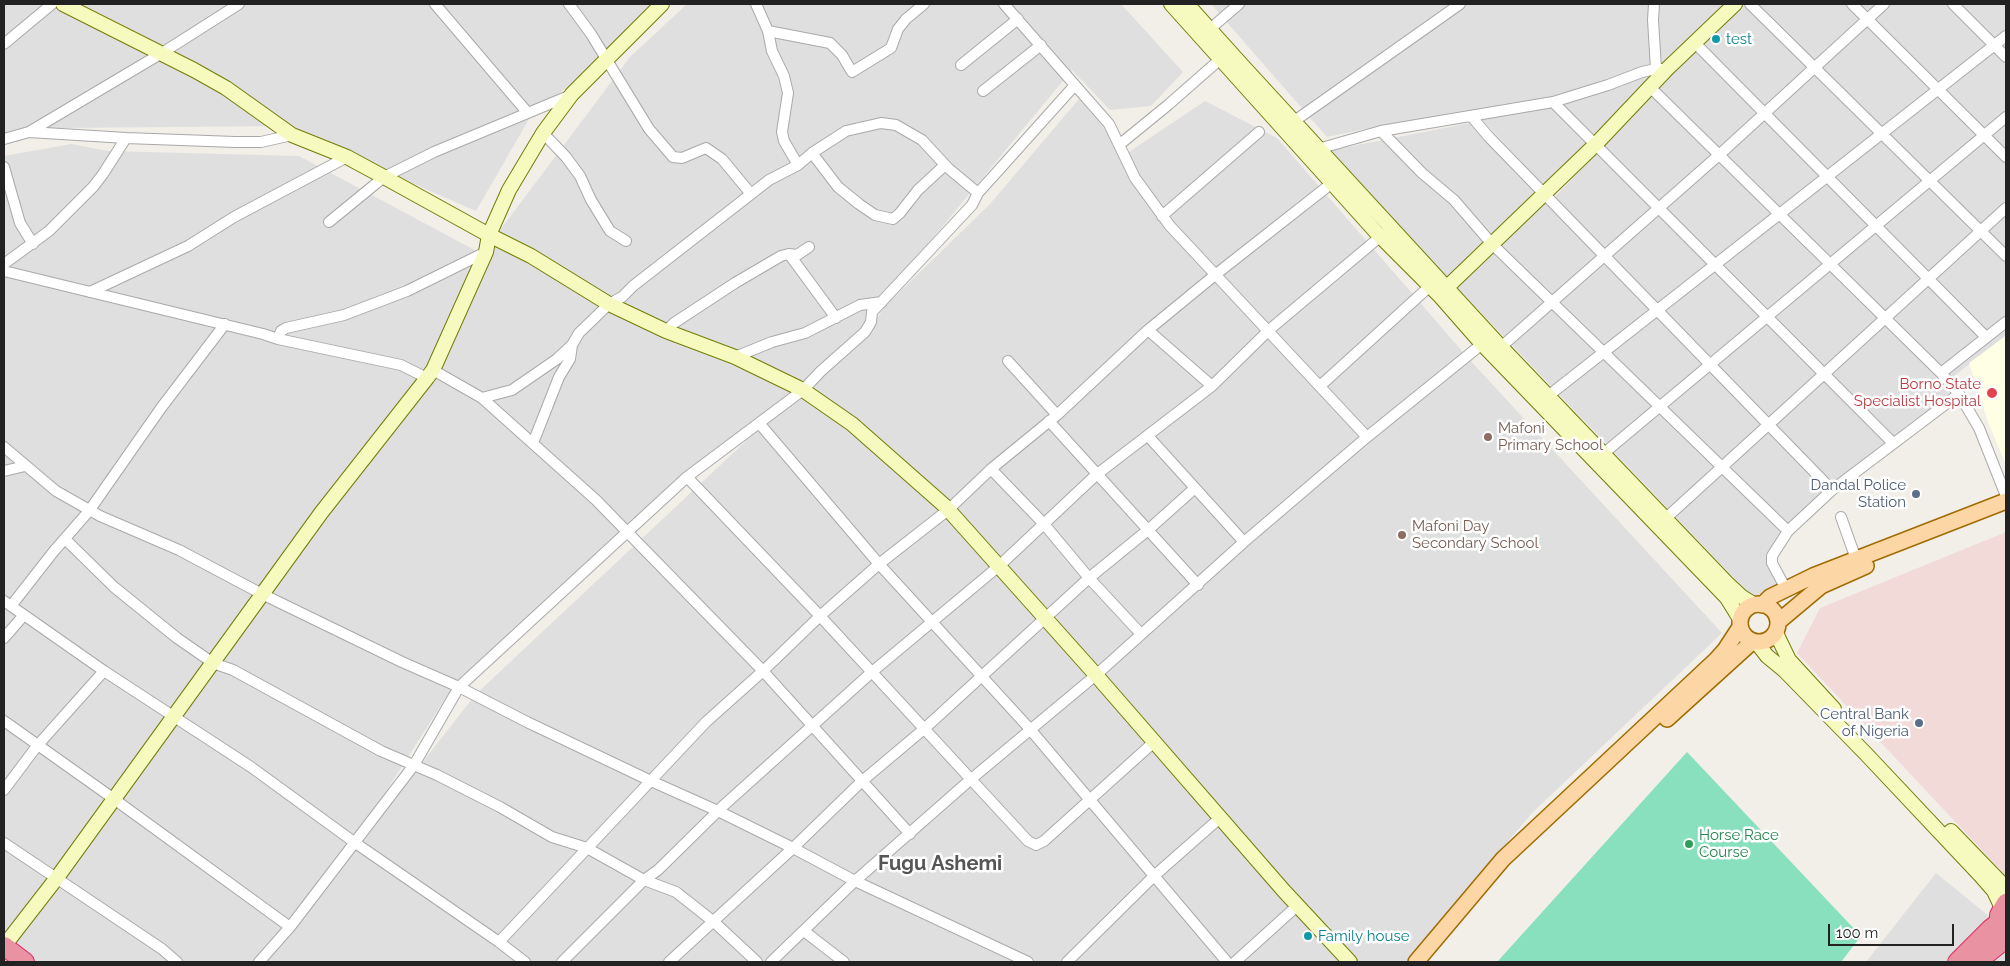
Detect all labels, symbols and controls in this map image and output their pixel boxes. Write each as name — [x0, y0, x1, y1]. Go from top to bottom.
place label: test — [1726, 30, 1752, 48]
marker: test — [1710, 33, 1722, 45]
place label: Borno State Specialist Hospital — [1854, 375, 1981, 410]
marker: Borno State Specialist Hospital — [1985, 386, 1999, 400]
place label: Mafoni Primary School — [1498, 419, 1603, 454]
marker: Mafoni Primary School — [1482, 431, 1494, 443]
place label: Dandal Police Station — [1811, 476, 1906, 511]
marker: Dandal Police Station — [1910, 488, 1922, 500]
place label: Mafoni Day Secondary School — [1412, 517, 1538, 552]
marker: Mafoni Day Secondary School — [1396, 529, 1408, 541]
place label: Central Bank of Nigeria — [1820, 705, 1909, 740]
marker: Central Bank of Nigeria — [1913, 717, 1925, 729]
place label: Horse Race Course — [1699, 826, 1779, 861]
marker: Horse Race Course — [1683, 838, 1695, 850]
district label: Fugu Ashemi — [878, 852, 1002, 876]
scale bar — [1830, 914, 1956, 946]
text: 100 m — [1836, 924, 1878, 942]
place label: Family house — [1318, 927, 1410, 945]
marker: Family house — [1302, 930, 1314, 942]

